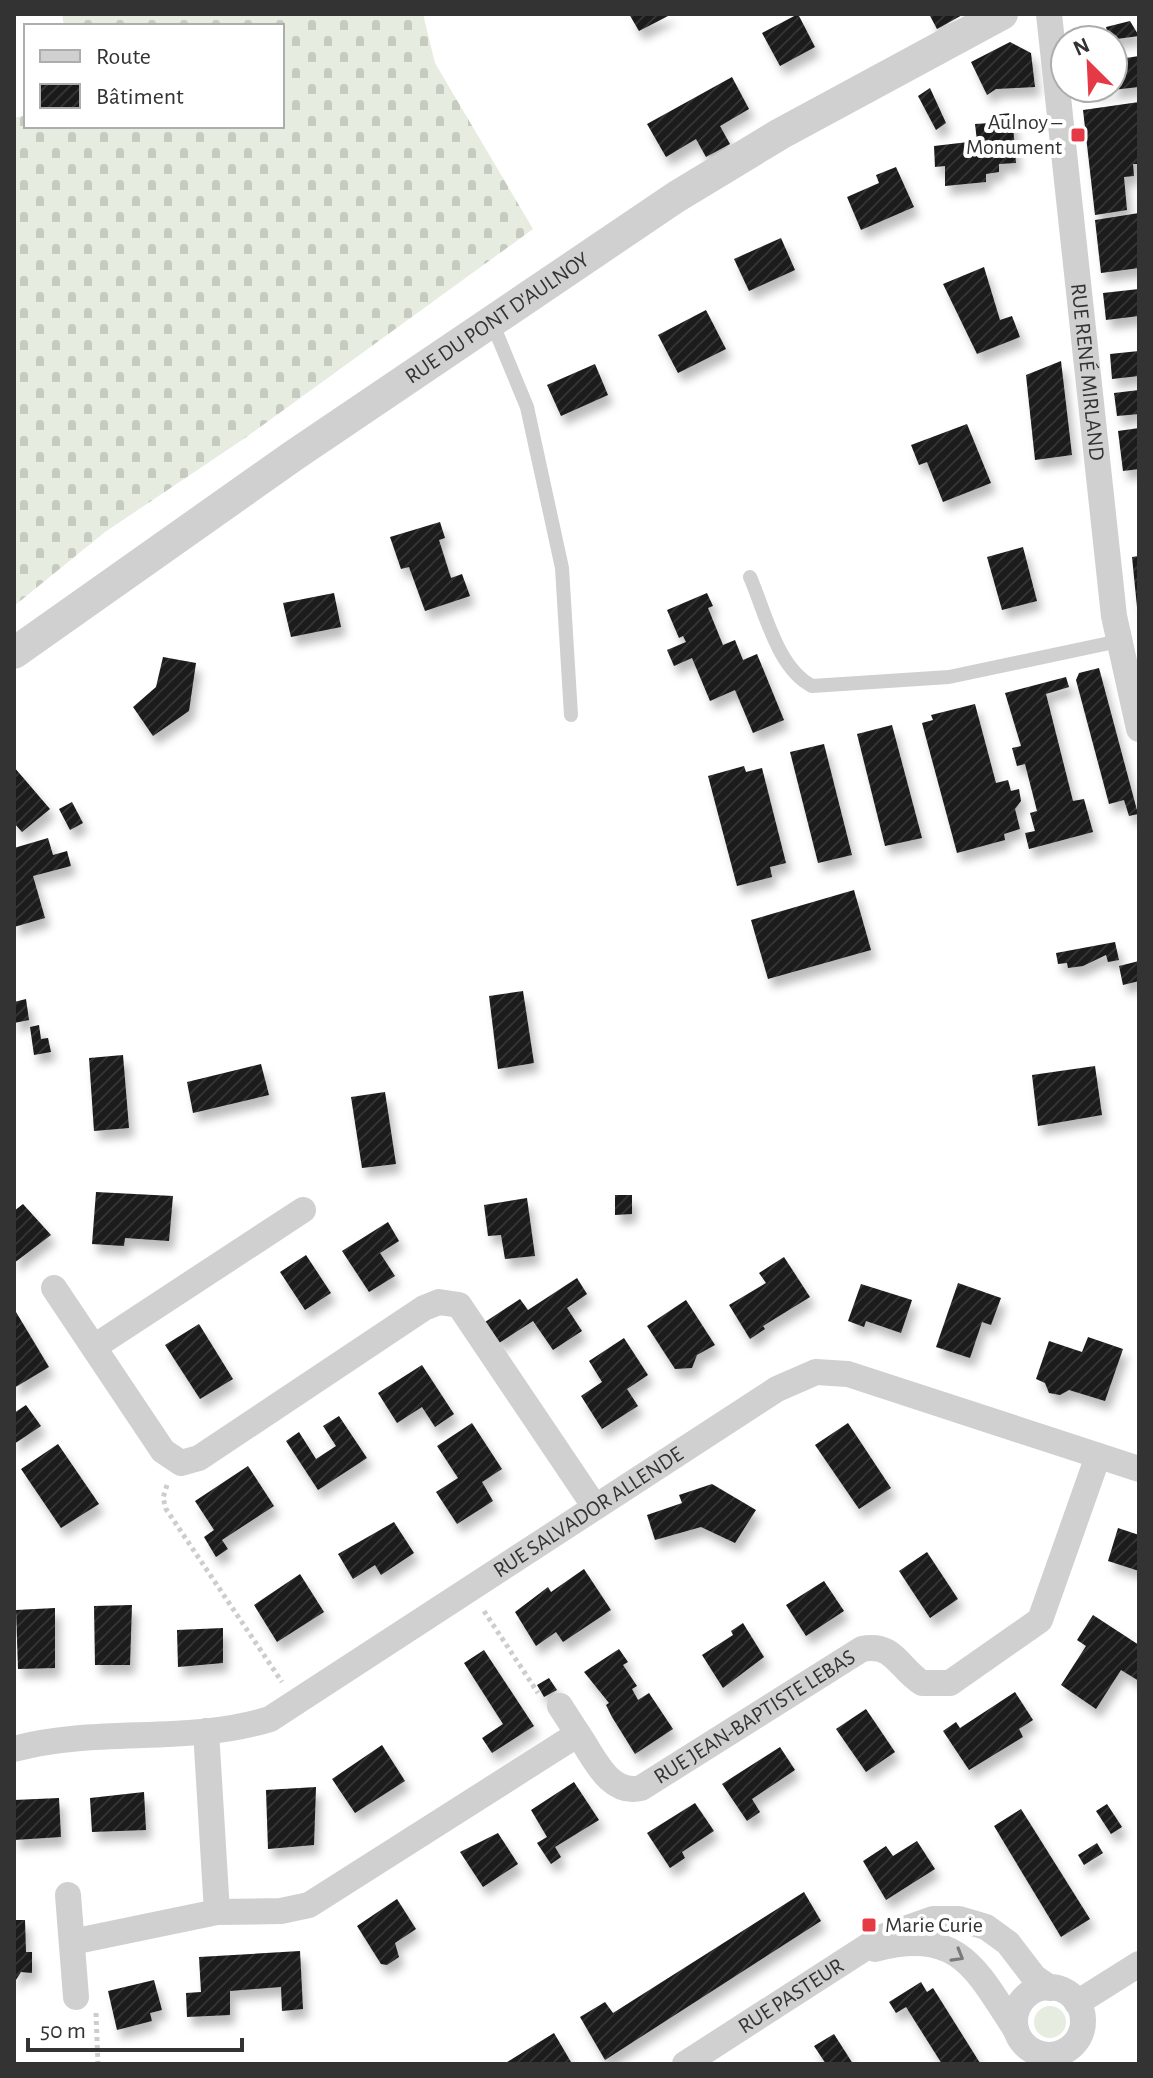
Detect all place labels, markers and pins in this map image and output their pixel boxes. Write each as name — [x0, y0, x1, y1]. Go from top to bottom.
place label: Aulnoy – Monument — [966, 111, 1063, 158]
marker: Aulnoy – Monument — [1069, 126, 1087, 144]
place label: Marie Curie — [885, 1914, 983, 1936]
marker: Marie Curie — [860, 1916, 878, 1934]

